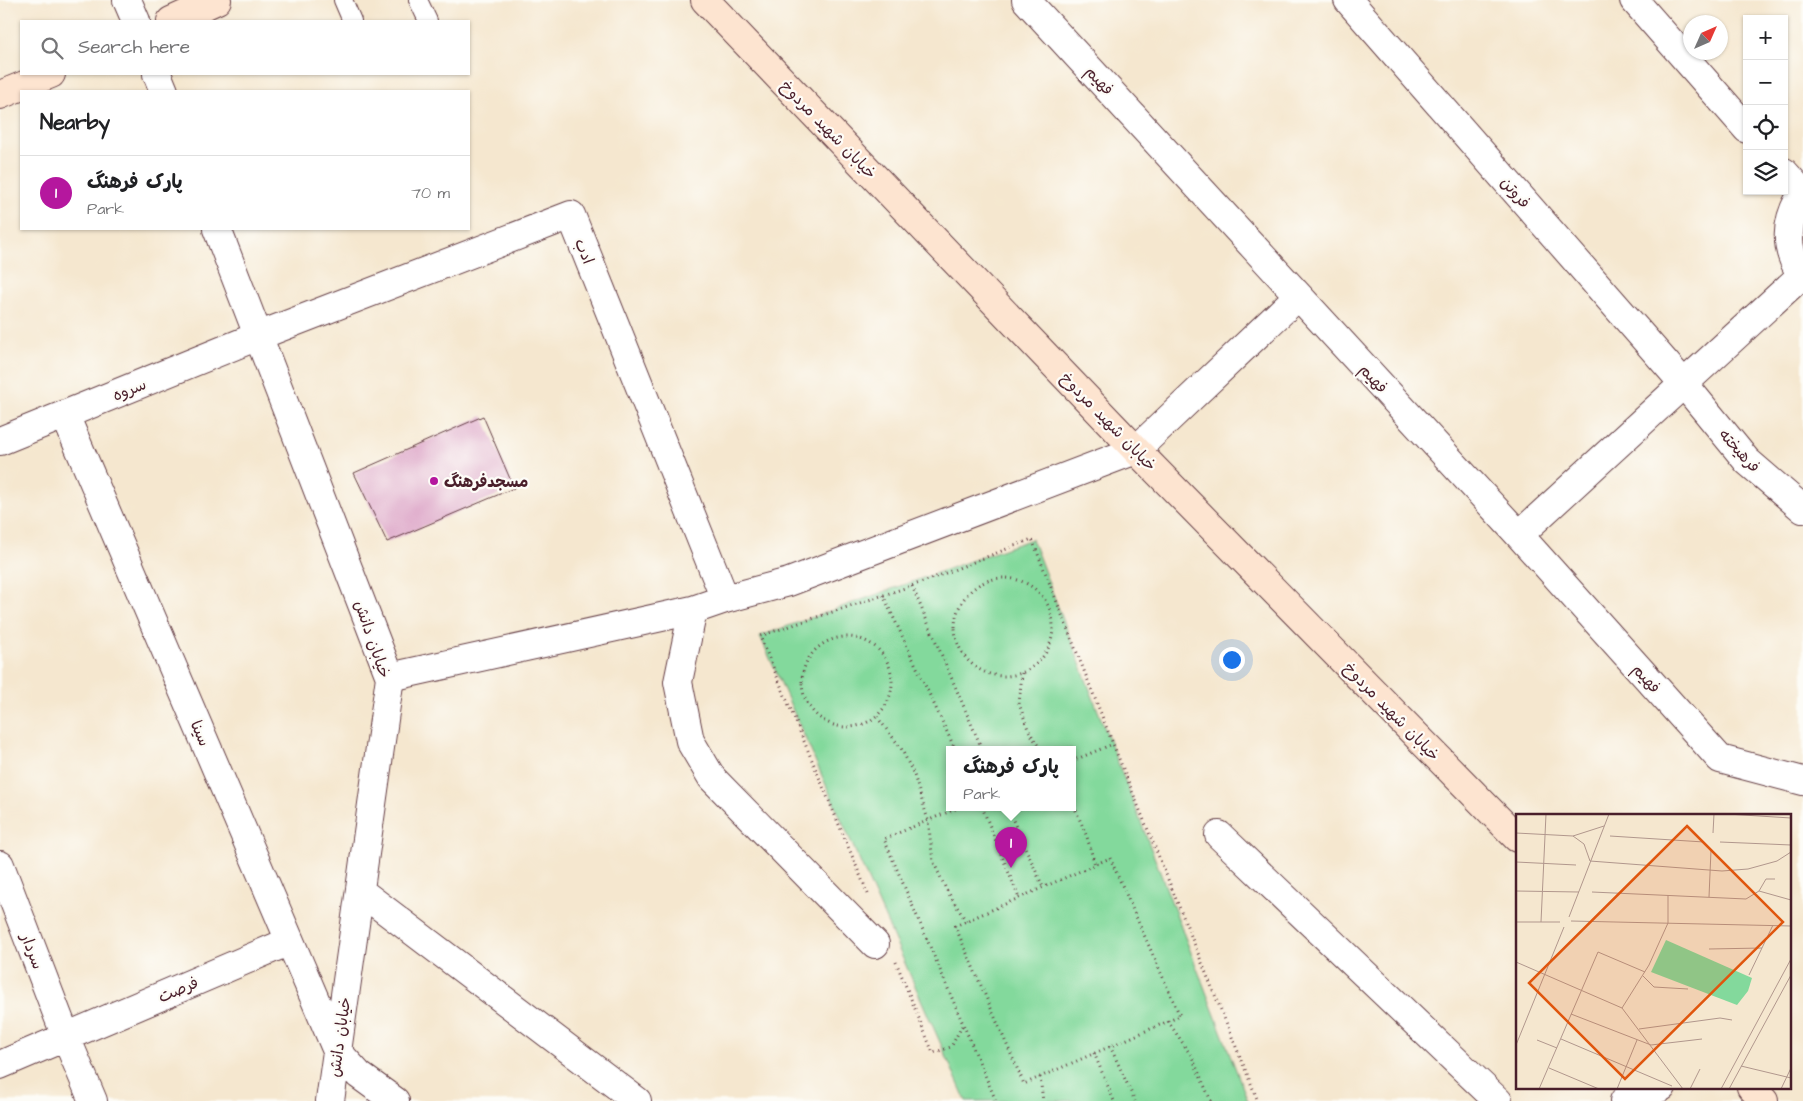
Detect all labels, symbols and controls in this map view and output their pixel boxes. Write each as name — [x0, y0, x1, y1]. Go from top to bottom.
north arrow — [1683, 15, 1728, 60]
map controls — [1743, 15, 1788, 195]
button: + — [1743, 15, 1788, 60]
search box — [20, 20, 470, 75]
icon: search — [38, 34, 66, 62]
text: Search here — [78, 34, 190, 61]
button: − — [1743, 60, 1788, 105]
street label: فهیم — [1079, 61, 1119, 101]
street label: خیابان شهید مردوخ — [775, 75, 881, 184]
button: locate — [1743, 105, 1788, 150]
text: Nearby — [40, 108, 110, 137]
button: layers — [1743, 150, 1788, 195]
text: پارک فرهنگ — [87, 169, 182, 196]
street label: فروتن — [1495, 172, 1535, 213]
text: 1 — [55, 182, 57, 204]
text: 70 m — [411, 182, 450, 204]
text: Park — [87, 198, 124, 220]
street label: ادب — [569, 235, 599, 267]
street label: فهیم — [1353, 359, 1393, 399]
street label: خیابان شهید مردوخ — [1055, 367, 1161, 476]
street label: سروه — [109, 373, 150, 407]
street label: فرهیخته — [1713, 424, 1765, 478]
place label: مسجدفرهنگ — [444, 471, 528, 493]
marker: مسجدفرهنگ — [428, 475, 440, 487]
street label: خیابان دانش — [349, 598, 396, 681]
your location — [1219, 647, 1245, 673]
street label: خیابان شهید مردوخ — [1338, 657, 1444, 766]
street label: فهیم — [1626, 659, 1665, 699]
street label: سینا — [185, 717, 215, 750]
popup — [946, 746, 1076, 811]
text: پارک فرهنگ — [963, 754, 1059, 781]
text: Park — [963, 783, 1000, 805]
inset map — [1516, 814, 1790, 1088]
pin: 1 — [995, 827, 1027, 868]
street label: سردار — [14, 928, 49, 972]
street label: فرصت — [155, 972, 202, 1008]
street label: خیابان دانش — [323, 996, 357, 1079]

